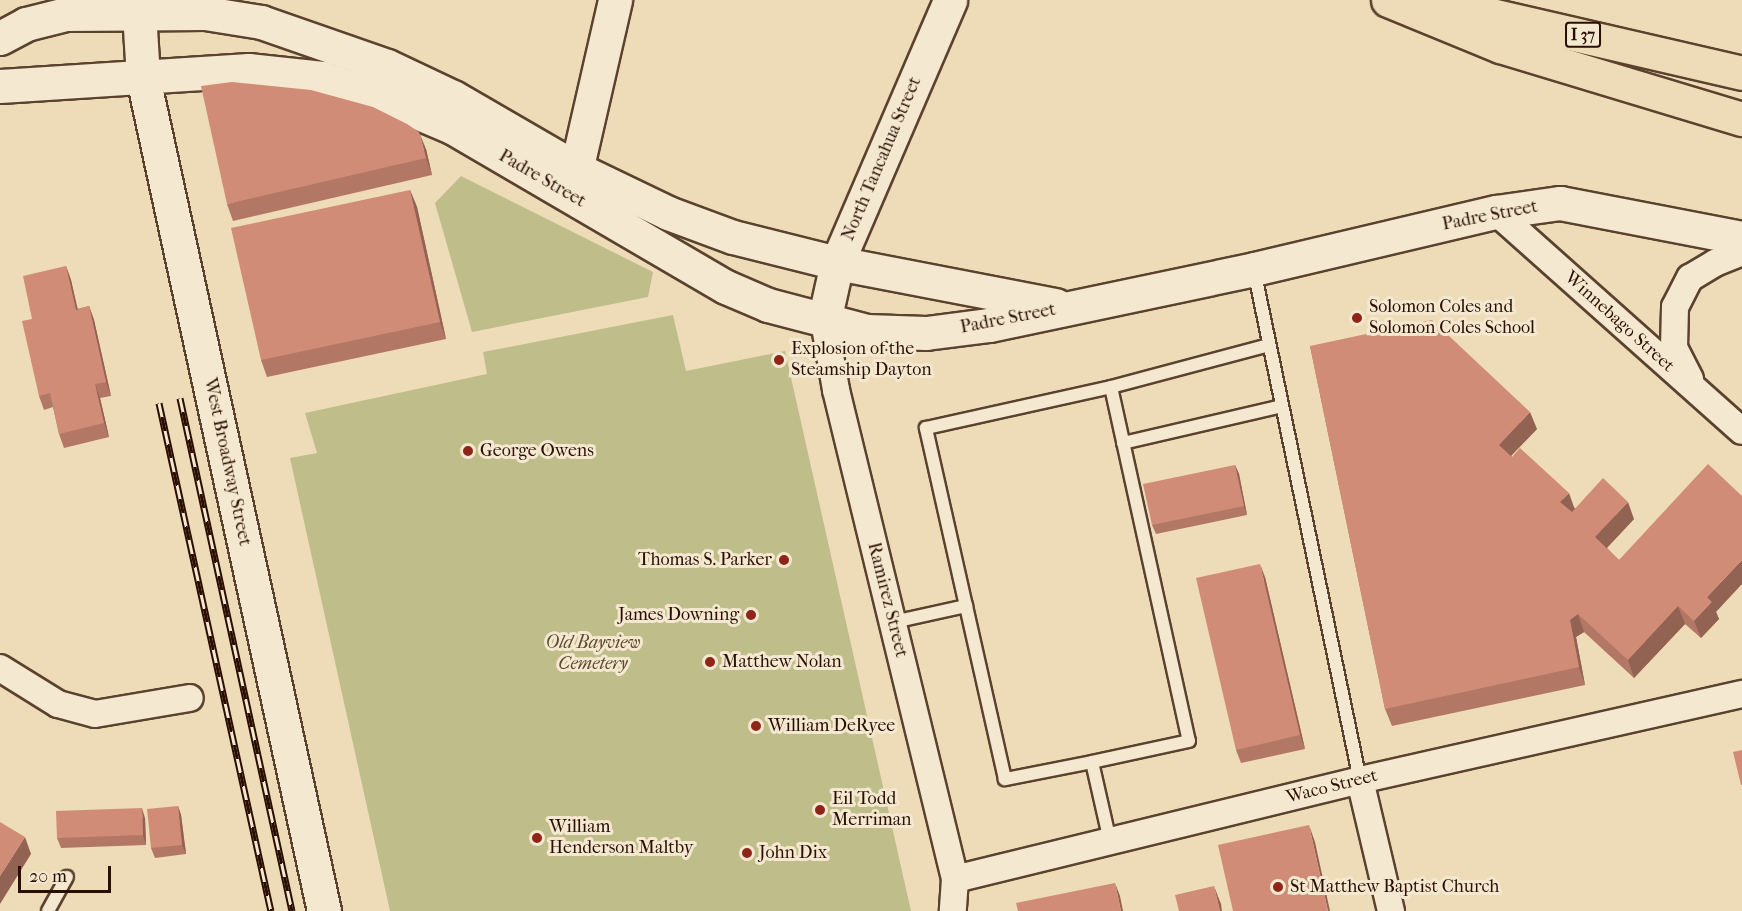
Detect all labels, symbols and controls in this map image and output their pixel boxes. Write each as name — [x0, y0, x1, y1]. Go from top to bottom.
road number: I 37 — [1565, 22, 1601, 48]
street label: North Tancahua Street — [838, 74, 926, 244]
street label: Padre Street — [495, 145, 589, 213]
street label: Padre Street — [1441, 196, 1539, 236]
street label: Winnebago Street — [1560, 267, 1678, 377]
place label: Solomon Coles and Solomon Coles School — [1369, 297, 1535, 340]
street label: Padre Street — [959, 299, 1057, 339]
marker: Solomon Coles and Solomon Coles School — [1350, 311, 1364, 325]
place label: Explosion of the Steamship Dayton — [791, 339, 932, 382]
marker: Explosion of the Steamship Dayton — [772, 353, 786, 367]
street label: West Broadway Street — [199, 376, 255, 548]
place label: George Owens — [480, 440, 594, 462]
marker: George Owens — [461, 444, 475, 458]
street label: Ramirez Street — [862, 540, 912, 660]
place label: Thomas S. Parker — [638, 549, 772, 571]
marker: Thomas S. Parker — [777, 553, 791, 567]
place label: James Downing — [618, 604, 739, 626]
marker: James Downing — [744, 608, 758, 622]
park label: Old Bayview Cemetery — [546, 633, 640, 676]
place label: Matthew Nolan — [722, 651, 842, 673]
marker: Matthew Nolan — [703, 655, 717, 669]
place label: William DeRyee — [768, 715, 895, 737]
marker: William DeRyee — [749, 719, 763, 733]
street label: Waco Street — [1284, 765, 1380, 809]
place label: Eil Todd Merriman — [832, 789, 912, 832]
marker: Eil Todd Merriman — [813, 803, 827, 817]
place label: William Henderson Maltby — [549, 817, 693, 860]
marker: William Henderson Maltby — [530, 831, 544, 845]
place label: John Dix — [759, 842, 827, 864]
marker: John Dix — [740, 846, 754, 860]
scale bar — [21, 854, 114, 892]
text: 20 m — [29, 866, 67, 887]
place label: St Matthew Baptist Church — [1290, 876, 1499, 898]
marker: St Matthew Baptist Church — [1271, 880, 1285, 894]

